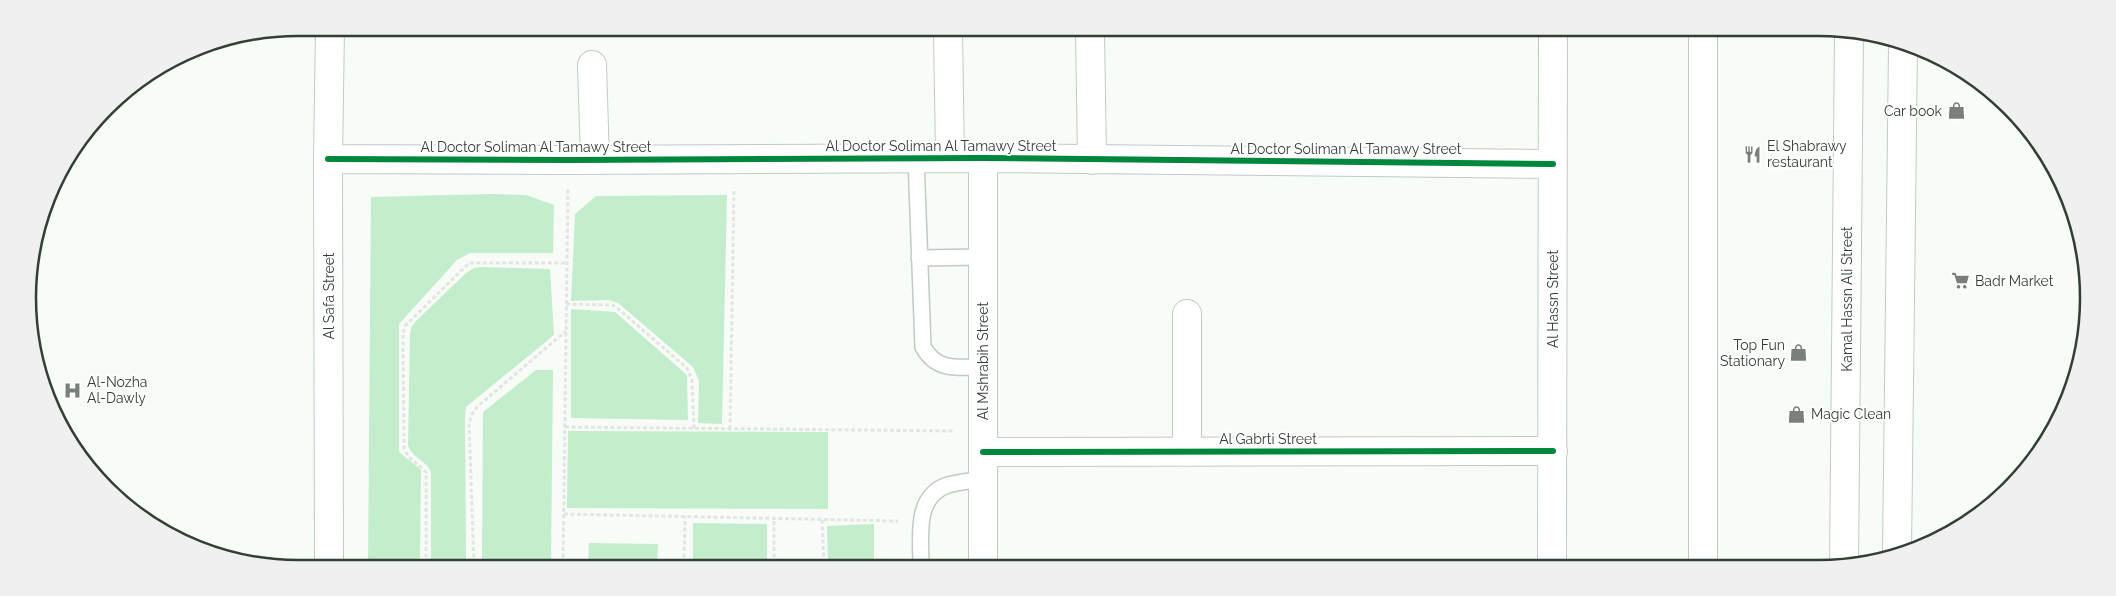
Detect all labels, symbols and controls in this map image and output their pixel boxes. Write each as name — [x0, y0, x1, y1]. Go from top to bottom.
shop icon: Car book — [1946, 101, 1966, 121]
place label: Car book — [1884, 103, 1943, 119]
street label: Al Doctor Soliman Al Tamawy Street — [826, 138, 1057, 154]
place label: El Shabrawy restaurant — [1767, 138, 1847, 170]
street label: Al Doctor Soliman Al Tamawy Street — [421, 139, 652, 155]
street label: Al Doctor Soliman Al Tamawy Street — [1231, 141, 1462, 157]
restaurant icon: El Shabrawy restaurant — [1743, 144, 1763, 164]
street label: Kamal Hassn Ali Street — [1839, 226, 1855, 372]
street label: Al Hassn Street — [1545, 250, 1561, 348]
street label: Al Safa Street — [321, 252, 337, 340]
supermarket icon: Badr Market — [1951, 271, 1971, 291]
place label: Badr Market — [1975, 273, 2054, 289]
street label: Al Mshrabih Street — [975, 302, 991, 420]
place label: Top Fun Stationary — [1720, 337, 1785, 369]
shop icon: Top Fun Stationary — [1789, 343, 1809, 363]
place label: Al-Nozha Al-Dawly — [87, 374, 147, 406]
hospital icon: Al-Nozha Al-Dawly — [63, 380, 83, 400]
shop icon: Magic Clean — [1787, 404, 1807, 424]
place label: Magic Clean — [1811, 406, 1891, 422]
street label: Al Gabrti Street — [1219, 431, 1317, 447]

